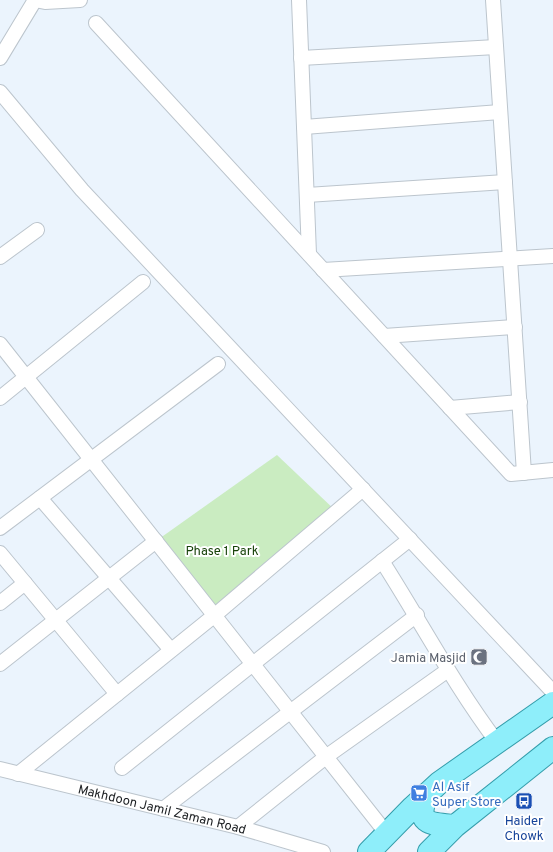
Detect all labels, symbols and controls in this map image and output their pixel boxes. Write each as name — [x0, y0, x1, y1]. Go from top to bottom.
park label: Phase 1 Park — [185, 544, 259, 560]
mosque icon: Jamia Masjid — [469, 647, 489, 667]
place label: Jamia Masjid — [391, 651, 466, 667]
place label: Al Asif Super Store — [432, 780, 501, 811]
street label: Makhdoon Jamil Zaman Road — [76, 782, 248, 839]
supermarket icon: Al Asif Super Store — [409, 783, 429, 803]
bus stop icon: Haider Chowk — [514, 791, 534, 811]
place label: Haider Chowk — [504, 814, 544, 845]

